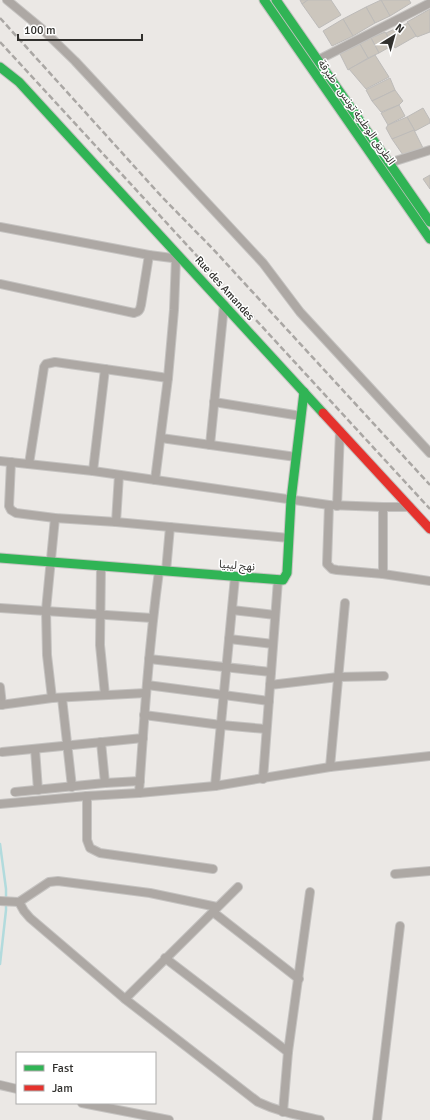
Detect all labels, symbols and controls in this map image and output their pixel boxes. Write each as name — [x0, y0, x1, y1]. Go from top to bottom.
scale bar — [18, 16, 142, 42]
north arrow — [374, 16, 414, 56]
text: N — [393, 21, 407, 36]
text: 100 m — [24, 23, 56, 38]
street label: الطريق الوطنية تونس - طبرقة — [315, 57, 398, 167]
street label: Rue des Amandes — [192, 253, 257, 323]
street label: نهج ليبيا — [218, 557, 256, 575]
legend — [16, 1052, 156, 1104]
text: Fast — [52, 1061, 73, 1076]
text: Jam — [52, 1081, 73, 1096]

